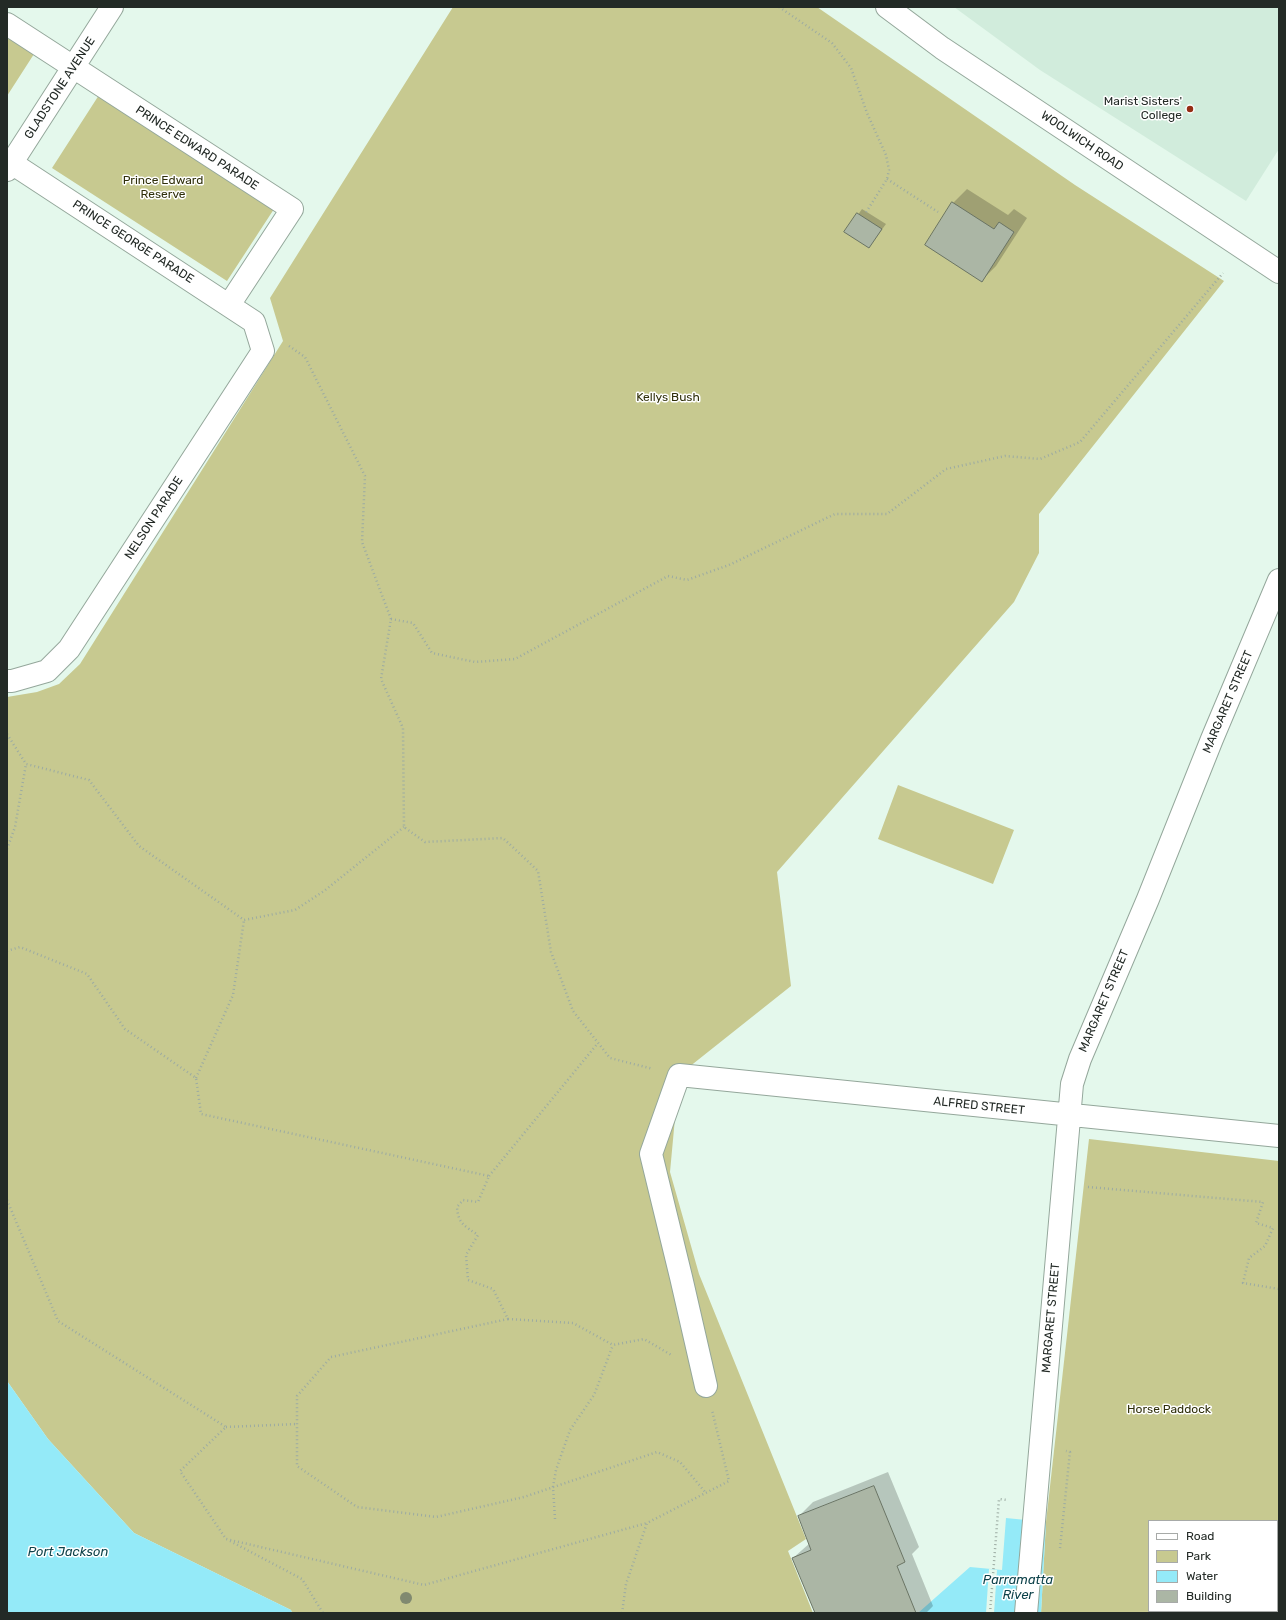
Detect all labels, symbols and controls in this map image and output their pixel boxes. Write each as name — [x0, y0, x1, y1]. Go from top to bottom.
street label: GLADSTONE AVENUE — [22, 34, 98, 142]
place label: Marist Sisters' College — [1104, 95, 1182, 123]
street label: PRINCE EDWARD PARADE — [133, 103, 261, 193]
marker: Marist Sisters' College — [1185, 104, 1195, 114]
street label: WOOLWICH ROAD — [1038, 108, 1126, 174]
park label: Prince Edward Reserve — [123, 174, 203, 202]
street label: PRINCE GEORGE PARADE — [70, 197, 196, 287]
park label: Kellys Bush — [636, 391, 700, 405]
street label: NELSON PARADE — [122, 474, 186, 562]
street label: MARGARET STREET — [1200, 648, 1256, 756]
street label: MARGARET STREET — [1076, 947, 1132, 1055]
street label: ALFRED STREET — [933, 1094, 1025, 1118]
street label: MARGARET STREET — [1039, 1263, 1063, 1373]
park label: Horse Paddock — [1127, 1403, 1211, 1417]
legend — [1148, 1520, 1278, 1612]
text: Road — [1186, 1529, 1214, 1543]
water label: Port Jackson — [28, 1544, 108, 1560]
text: Park — [1186, 1549, 1211, 1563]
text: Water — [1186, 1569, 1218, 1583]
water label: Parramatta River — [983, 1572, 1053, 1603]
text: Building — [1186, 1589, 1232, 1603]

